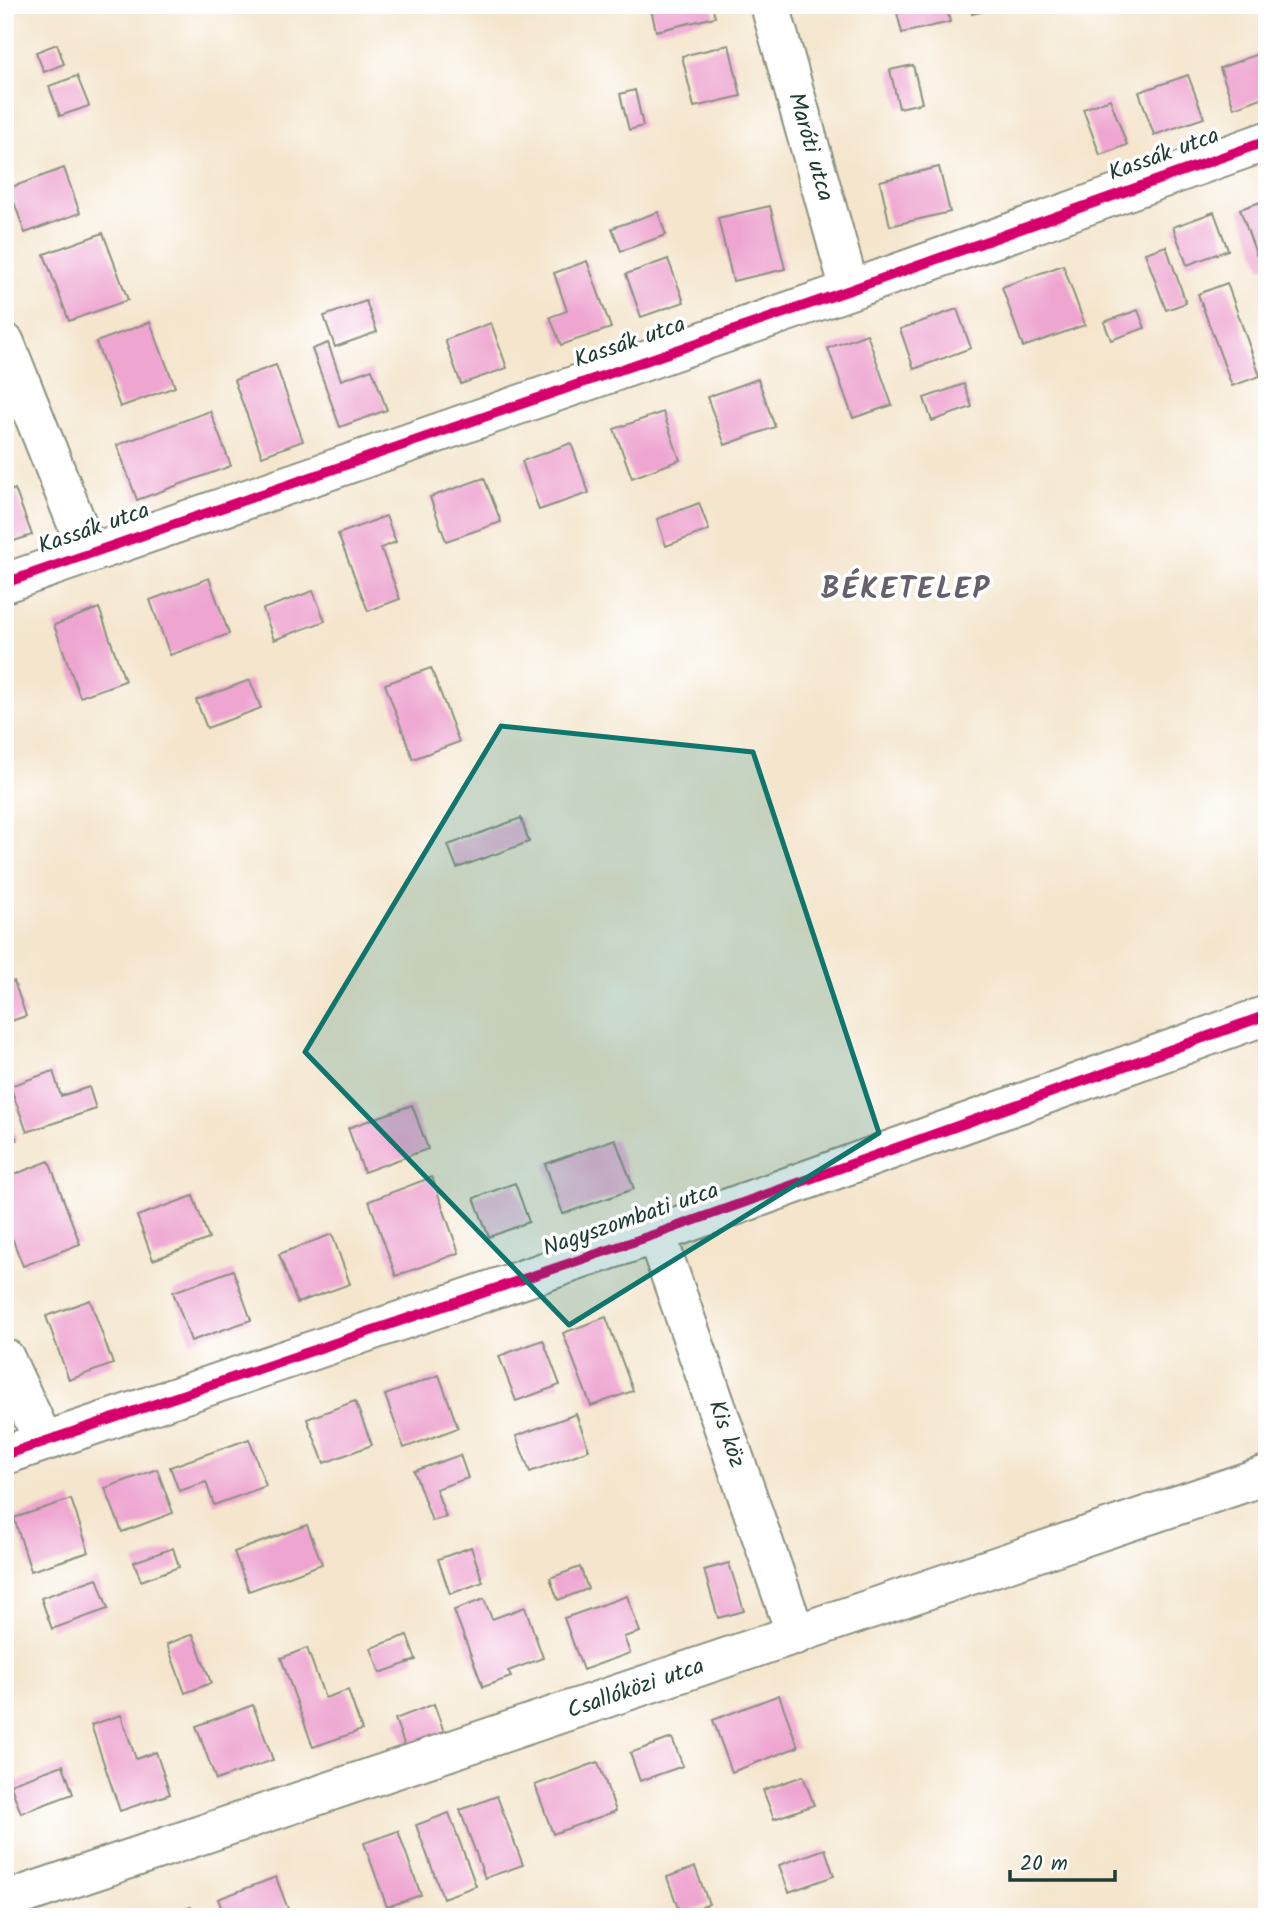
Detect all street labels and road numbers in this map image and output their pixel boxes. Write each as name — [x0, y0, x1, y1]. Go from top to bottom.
street label: Maróti utca — [777, 88, 843, 206]
street label: Kassák utca — [1103, 118, 1225, 192]
street label: Kassák utca — [569, 307, 691, 379]
street label: Kassák utca — [33, 493, 155, 565]
street label: Nagyszombati utca — [538, 1173, 724, 1267]
street label: Kis köz — [698, 1395, 754, 1473]
street label: Csallóközi utca — [563, 1649, 709, 1729]

